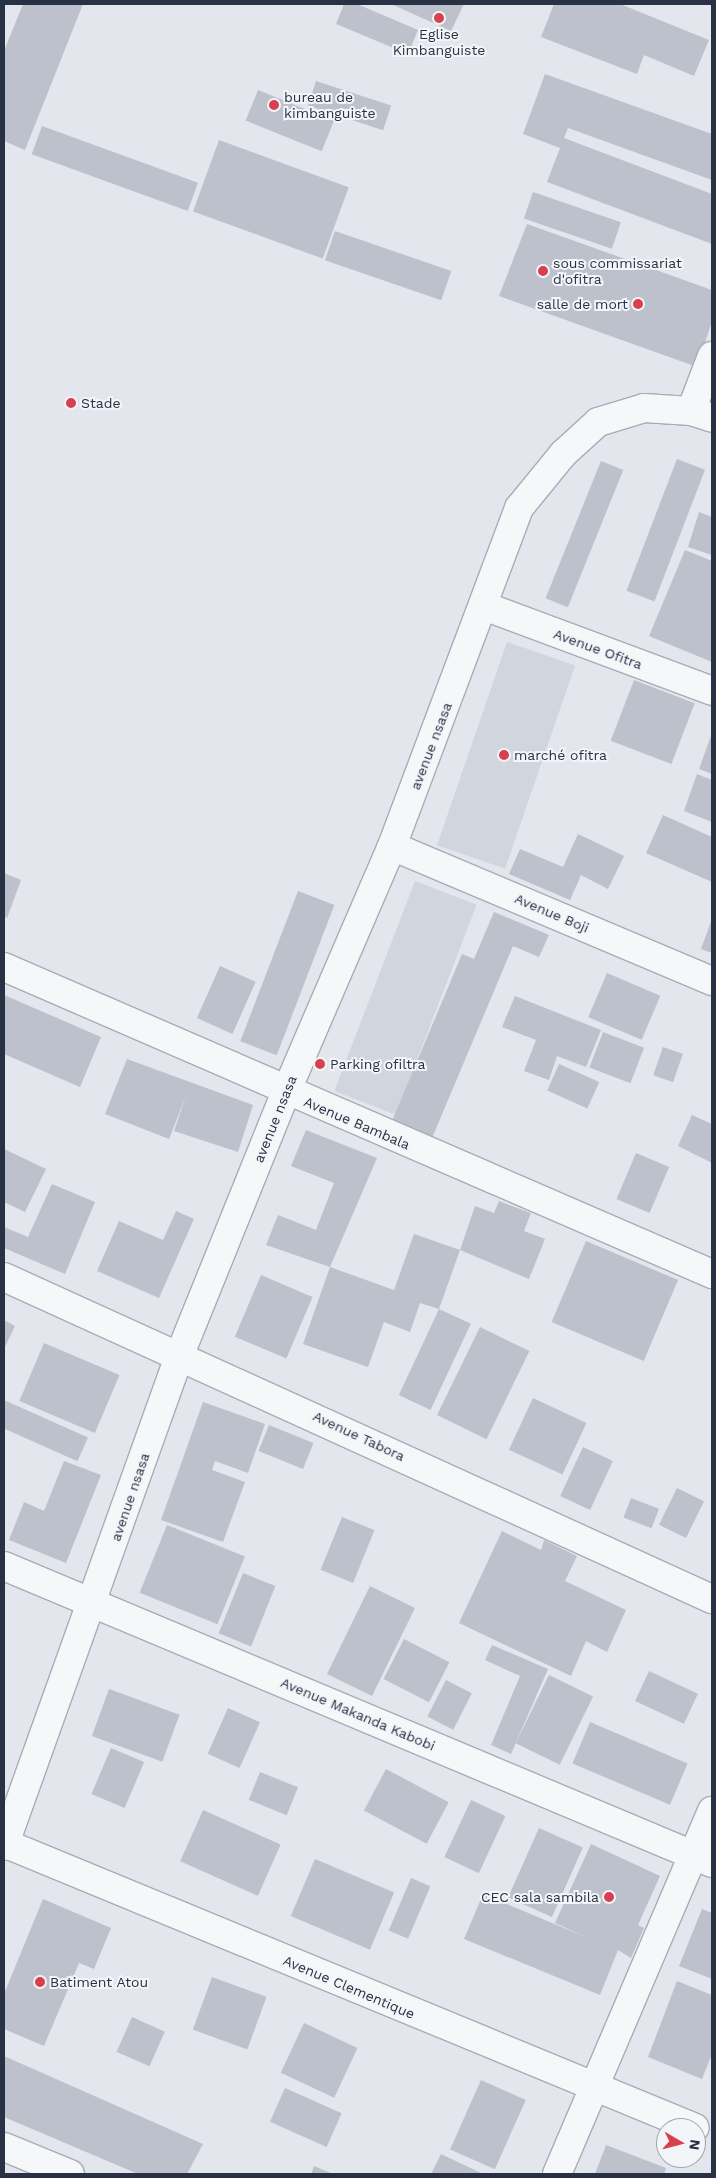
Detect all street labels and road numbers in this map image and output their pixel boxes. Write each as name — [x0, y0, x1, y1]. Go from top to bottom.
street label: Avenue Ofitra — [551, 625, 645, 673]
street label: avenue nsasa — [407, 700, 455, 792]
street label: Avenue Boji — [512, 890, 592, 936]
street label: avenue nsasa — [250, 1073, 300, 1165]
street label: Avenue Bambala — [301, 1093, 413, 1153]
street label: Avenue Tabora — [310, 1407, 408, 1465]
street label: avenue nsasa — [107, 1451, 153, 1543]
street label: Avenue Makanda Kabobi — [278, 1674, 438, 1754]
street label: Avenue Clementique — [281, 1952, 417, 2022]

